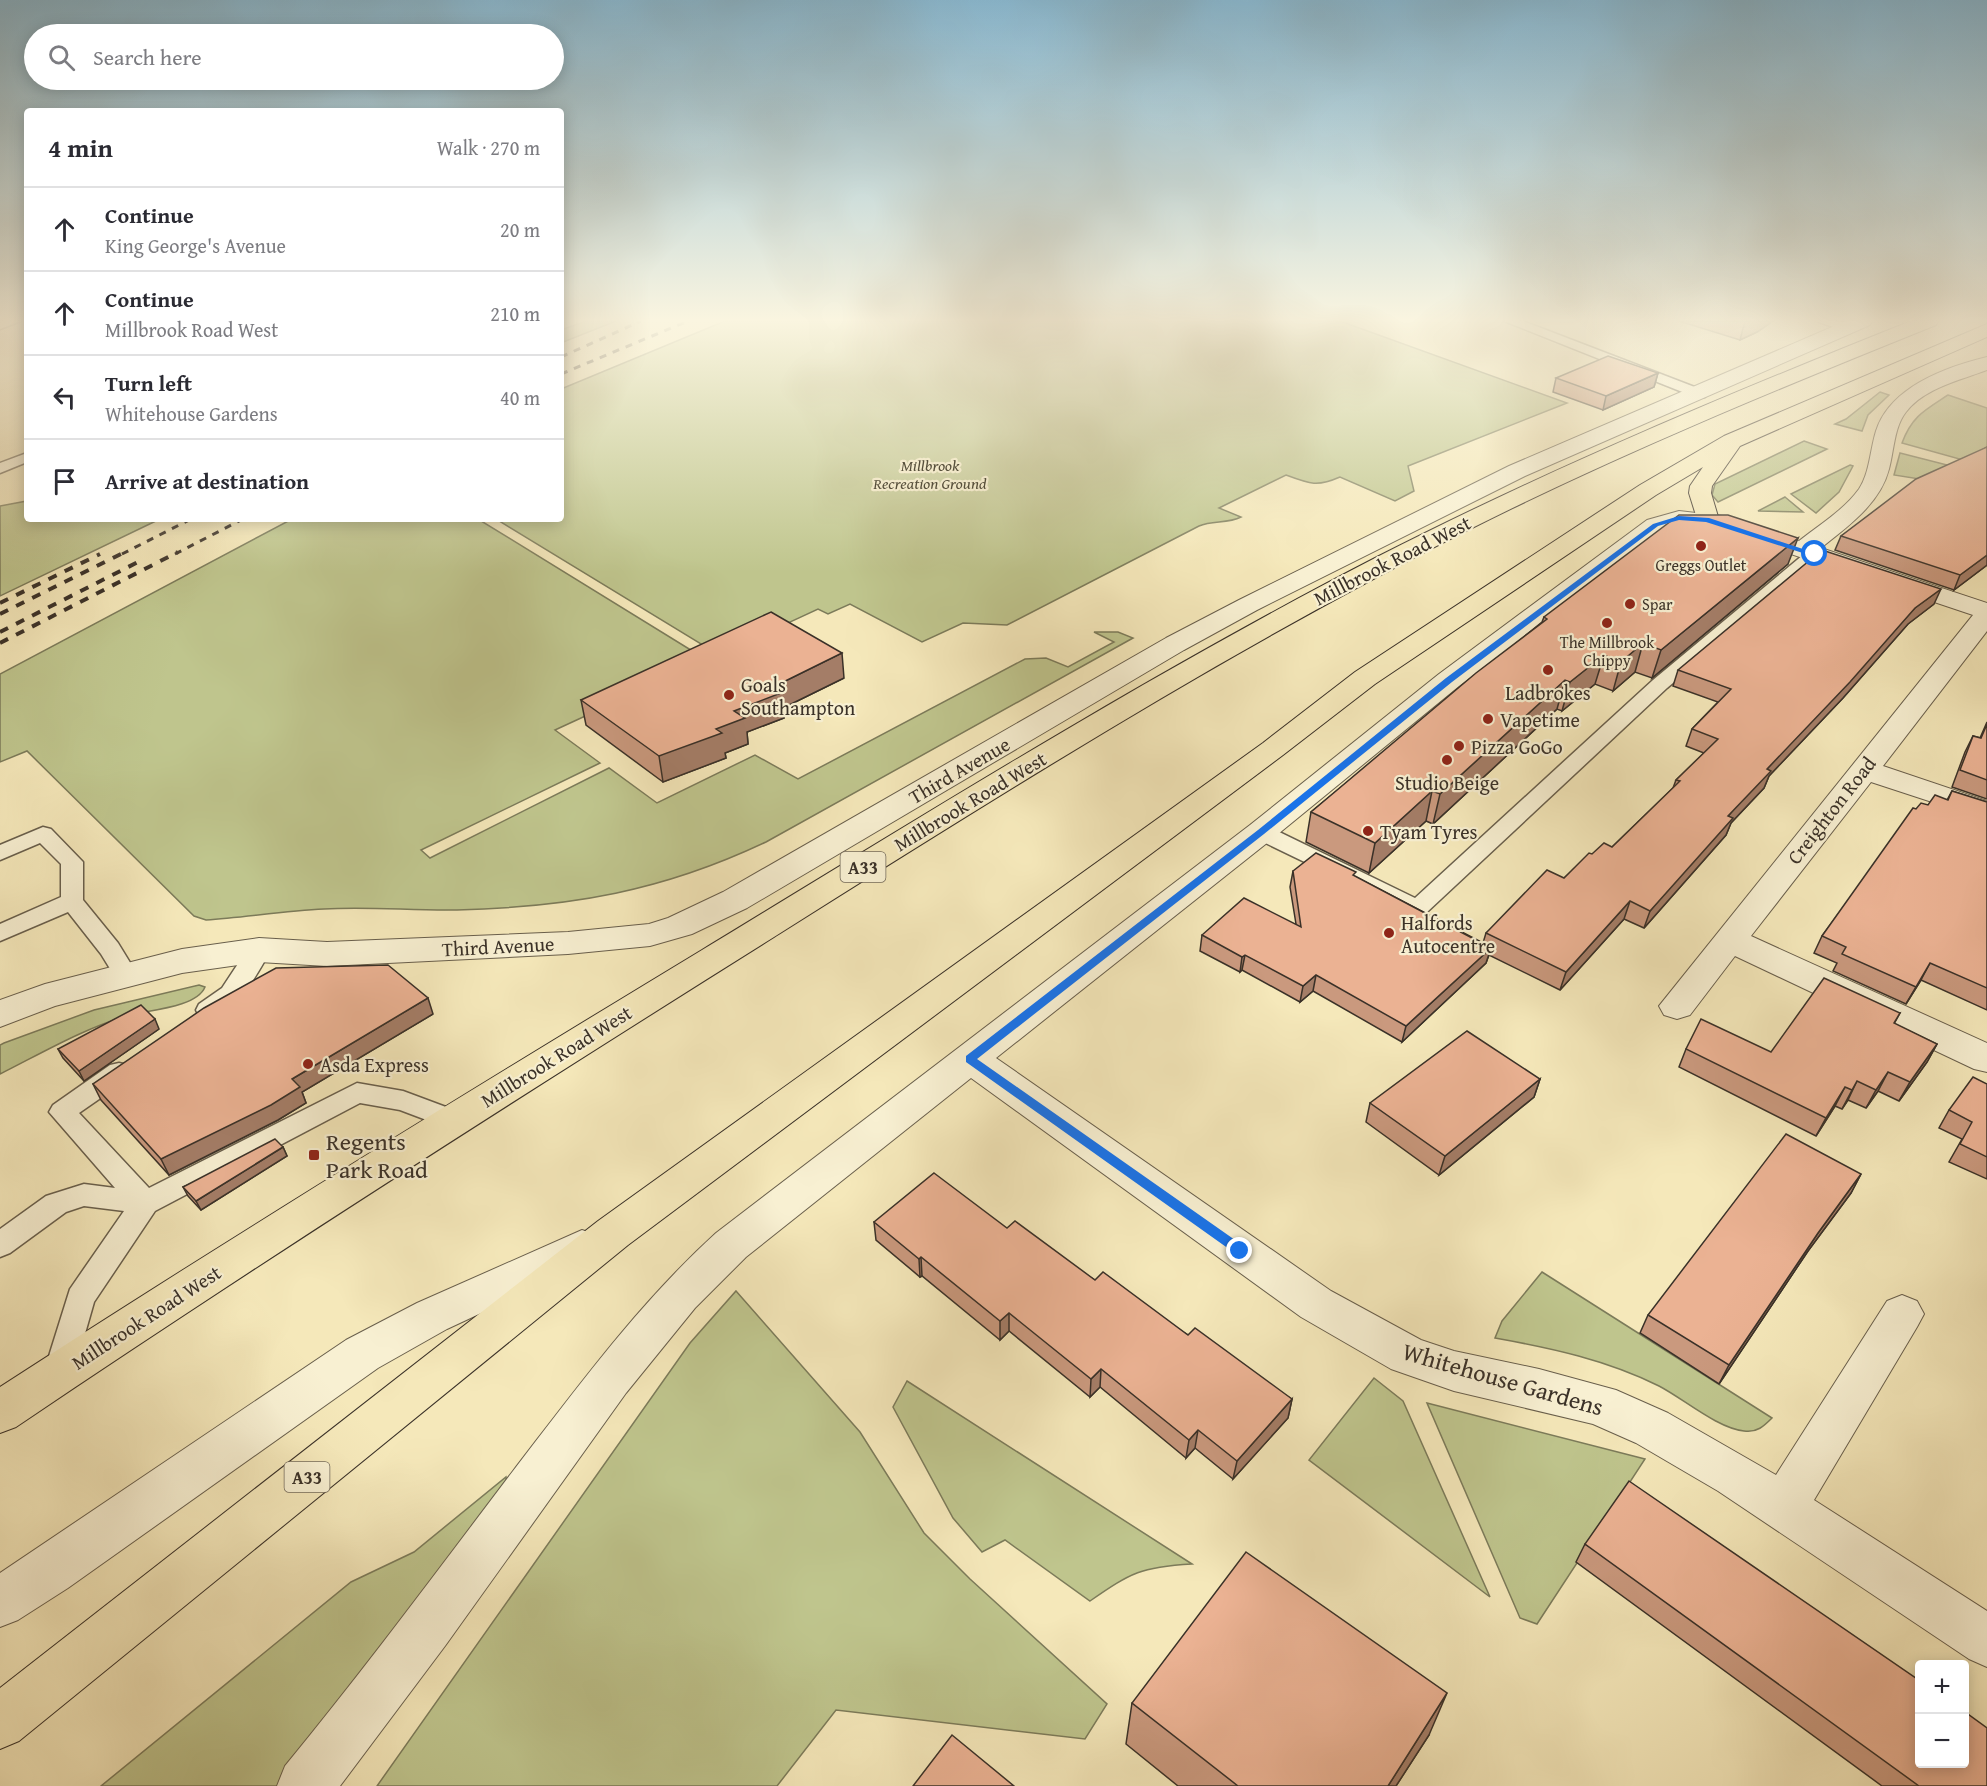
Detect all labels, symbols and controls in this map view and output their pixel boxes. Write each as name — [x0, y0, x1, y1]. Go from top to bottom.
search box — [24, 24, 564, 90]
icon: search — [45, 41, 78, 74]
text: Search here — [93, 41, 202, 73]
text: 4 min — [48, 128, 113, 167]
text: Walk · 270 m — [437, 133, 540, 162]
text: Continue — [105, 199, 194, 231]
icon: ahead — [48, 213, 81, 246]
text: 20 m — [500, 215, 540, 244]
text: King George's Avenue — [105, 231, 286, 260]
text: Continue — [105, 283, 194, 315]
icon: ahead — [48, 297, 81, 330]
text: 210 m — [490, 299, 540, 328]
text: Millbrook Road West — [105, 315, 278, 344]
text: Turn left — [105, 367, 192, 399]
icon: left — [48, 381, 81, 414]
text: 40 m — [500, 383, 540, 412]
text: Whitehouse Gardens — [105, 399, 278, 428]
park label: Millbrook Recreation Ground — [872, 453, 987, 495]
icon: arrive — [48, 465, 81, 498]
text: Arrive at destination — [105, 465, 309, 497]
street label: Millbrook Road West — [1308, 508, 1476, 612]
marker: Greggs Outlet — [1694, 539, 1708, 553]
route start — [1801, 540, 1827, 566]
place label: Greggs Outlet — [1656, 553, 1747, 577]
place label: Spar — [1642, 592, 1673, 616]
marker: Spar — [1623, 597, 1637, 611]
marker: The Millbrook Chippy — [1600, 616, 1614, 630]
place label: The Millbrook Chippy — [1560, 630, 1655, 672]
marker: Ladbrokes — [1541, 663, 1555, 677]
place label: Goals Southampton — [741, 670, 855, 722]
place label: Ladbrokes — [1505, 678, 1591, 707]
marker: Goals Southampton — [722, 688, 736, 702]
place label: Vapetime — [1500, 705, 1580, 734]
marker: Vapetime — [1481, 712, 1495, 726]
street label: Third Avenue — [903, 729, 1015, 811]
place label: Pizza GoGo — [1471, 732, 1563, 761]
marker: Pizza GoGo — [1452, 739, 1466, 753]
street label: Millbrook Road West — [888, 744, 1052, 858]
street label: Creighton Road — [1780, 750, 1883, 870]
marker: Studio Beige — [1440, 753, 1454, 767]
place label: Studio Beige — [1395, 768, 1499, 797]
place label: Tyam Tyres — [1380, 817, 1478, 846]
marker: Tyam Tyres — [1361, 824, 1375, 838]
road number: A33 — [840, 852, 886, 882]
place label: Halfords Autocentre — [1401, 908, 1495, 960]
marker: Halfords Autocentre — [1382, 926, 1396, 940]
street label: Third Avenue — [441, 929, 555, 963]
street label: Millbrook Road West — [475, 998, 637, 1114]
place label: Asda Express — [320, 1050, 429, 1079]
marker: Asda Express — [301, 1057, 315, 1071]
place label: Regents Park Road — [326, 1124, 428, 1187]
marker: Regents Park Road — [307, 1148, 321, 1162]
route end — [1226, 1237, 1252, 1263]
street label: Millbrook Road West — [65, 1258, 227, 1376]
street label: Whitehouse Gardens — [1399, 1334, 1607, 1424]
road number: A33 — [284, 1462, 330, 1492]
map controls — [1915, 1660, 1969, 1768]
button: + — [1915, 1660, 1969, 1714]
button: − — [1915, 1714, 1969, 1768]

